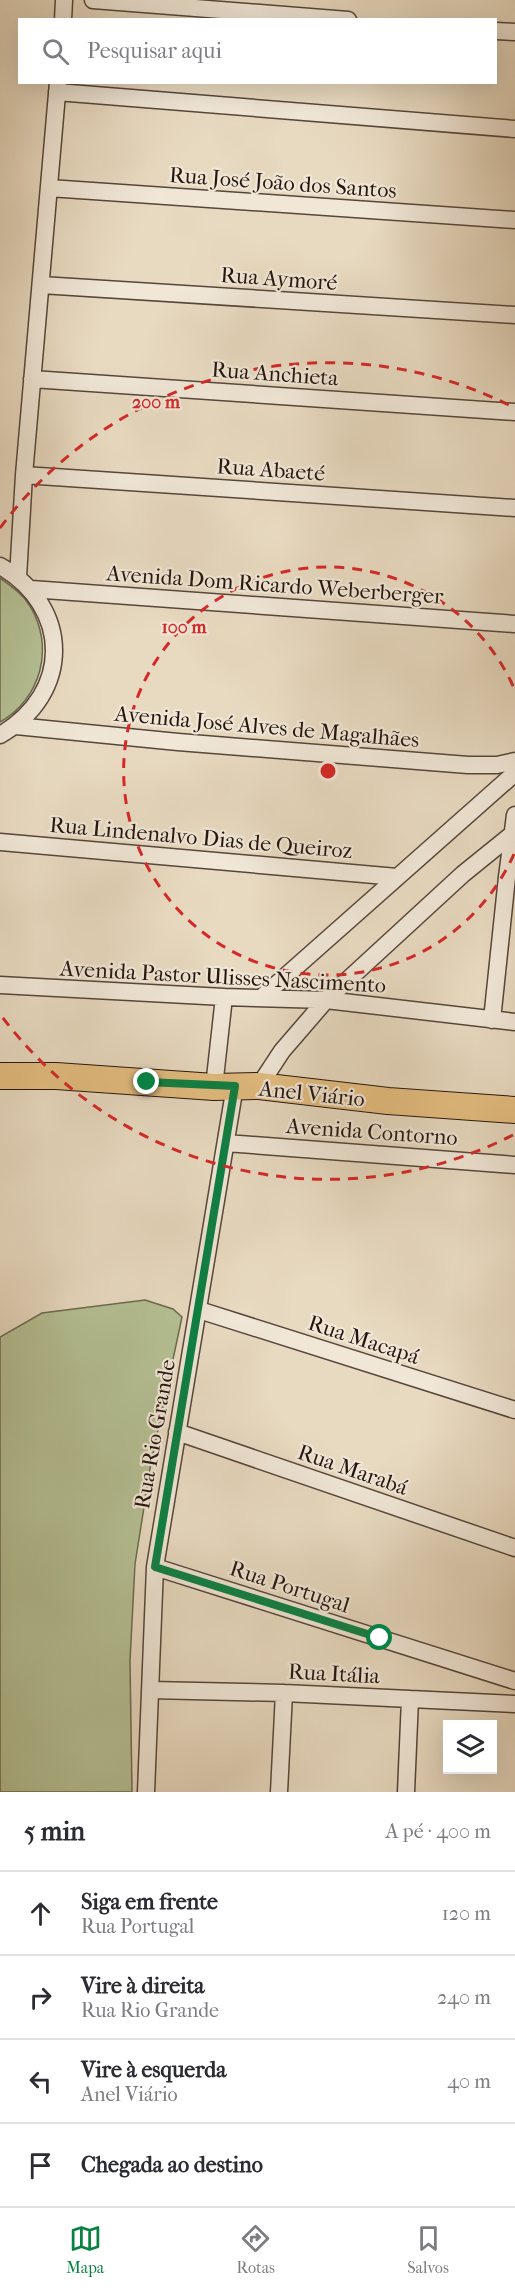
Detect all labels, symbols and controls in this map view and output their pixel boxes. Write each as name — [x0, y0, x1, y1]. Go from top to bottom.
search box — [18, 18, 497, 84]
icon: search — [39, 35, 72, 68]
text: Pesquisar aqui — [87, 38, 222, 64]
street label: Rua José João dos Santos — [168, 162, 398, 204]
street label: Rua Aymoré — [220, 262, 338, 296]
street label: Rua Anchieta — [211, 357, 340, 391]
text: 200 m — [132, 392, 181, 413]
street label: Rua Abaeté — [216, 453, 326, 487]
street label: Avenida Dom Ricardo Weberberger — [105, 560, 445, 610]
text: 100 m — [161, 617, 208, 638]
street label: Avenida José Alves de Magalhães — [112, 701, 420, 753]
centre of rings — [318, 761, 338, 781]
street label: Rua Lindenalvo Dias de Queiroz — [48, 812, 354, 864]
street label: Avenida Pastor Ulisses Nascimento — [58, 955, 387, 999]
route end — [133, 1068, 159, 1094]
street label: Anel Viário — [257, 1075, 366, 1112]
street label: Avenida Contorno — [284, 1113, 458, 1151]
street label: Rua Macapá — [305, 1310, 423, 1370]
street label: Rua Rio Grande — [129, 1357, 181, 1511]
street label: Rua Marabá — [294, 1439, 412, 1501]
street label: Rua Portugal — [226, 1555, 353, 1619]
route start — [366, 1624, 392, 1650]
street label: Rua Itália — [287, 1659, 381, 1689]
map controls — [443, 1720, 497, 1774]
button: layers — [443, 1720, 497, 1774]
text: 5 min — [24, 1816, 85, 1847]
text: A pé · 400 m — [386, 1820, 491, 1843]
text: Siga em frente — [81, 1889, 218, 1915]
icon: ahead — [24, 1897, 57, 1930]
text: 120 m — [442, 1902, 491, 1925]
text: Rua Portugal — [81, 1915, 194, 1938]
text: Vire à direita — [81, 1973, 204, 1999]
icon: right — [24, 1981, 57, 2014]
text: 240 m — [437, 1986, 491, 2009]
text: Rua Rio Grande — [81, 1999, 219, 2022]
text: Vire à esquerda — [81, 2057, 226, 2083]
icon: left — [24, 2065, 57, 2098]
text: 40 m — [447, 2070, 491, 2093]
text: Anel Viário — [81, 2083, 178, 2106]
icon: arrive — [24, 2149, 57, 2182]
text: Chegada ao destino — [81, 2152, 263, 2178]
tab: Mapa — [66, 2222, 104, 2277]
tab: Rotas — [237, 2222, 275, 2277]
tab: Salvos — [407, 2222, 449, 2277]

